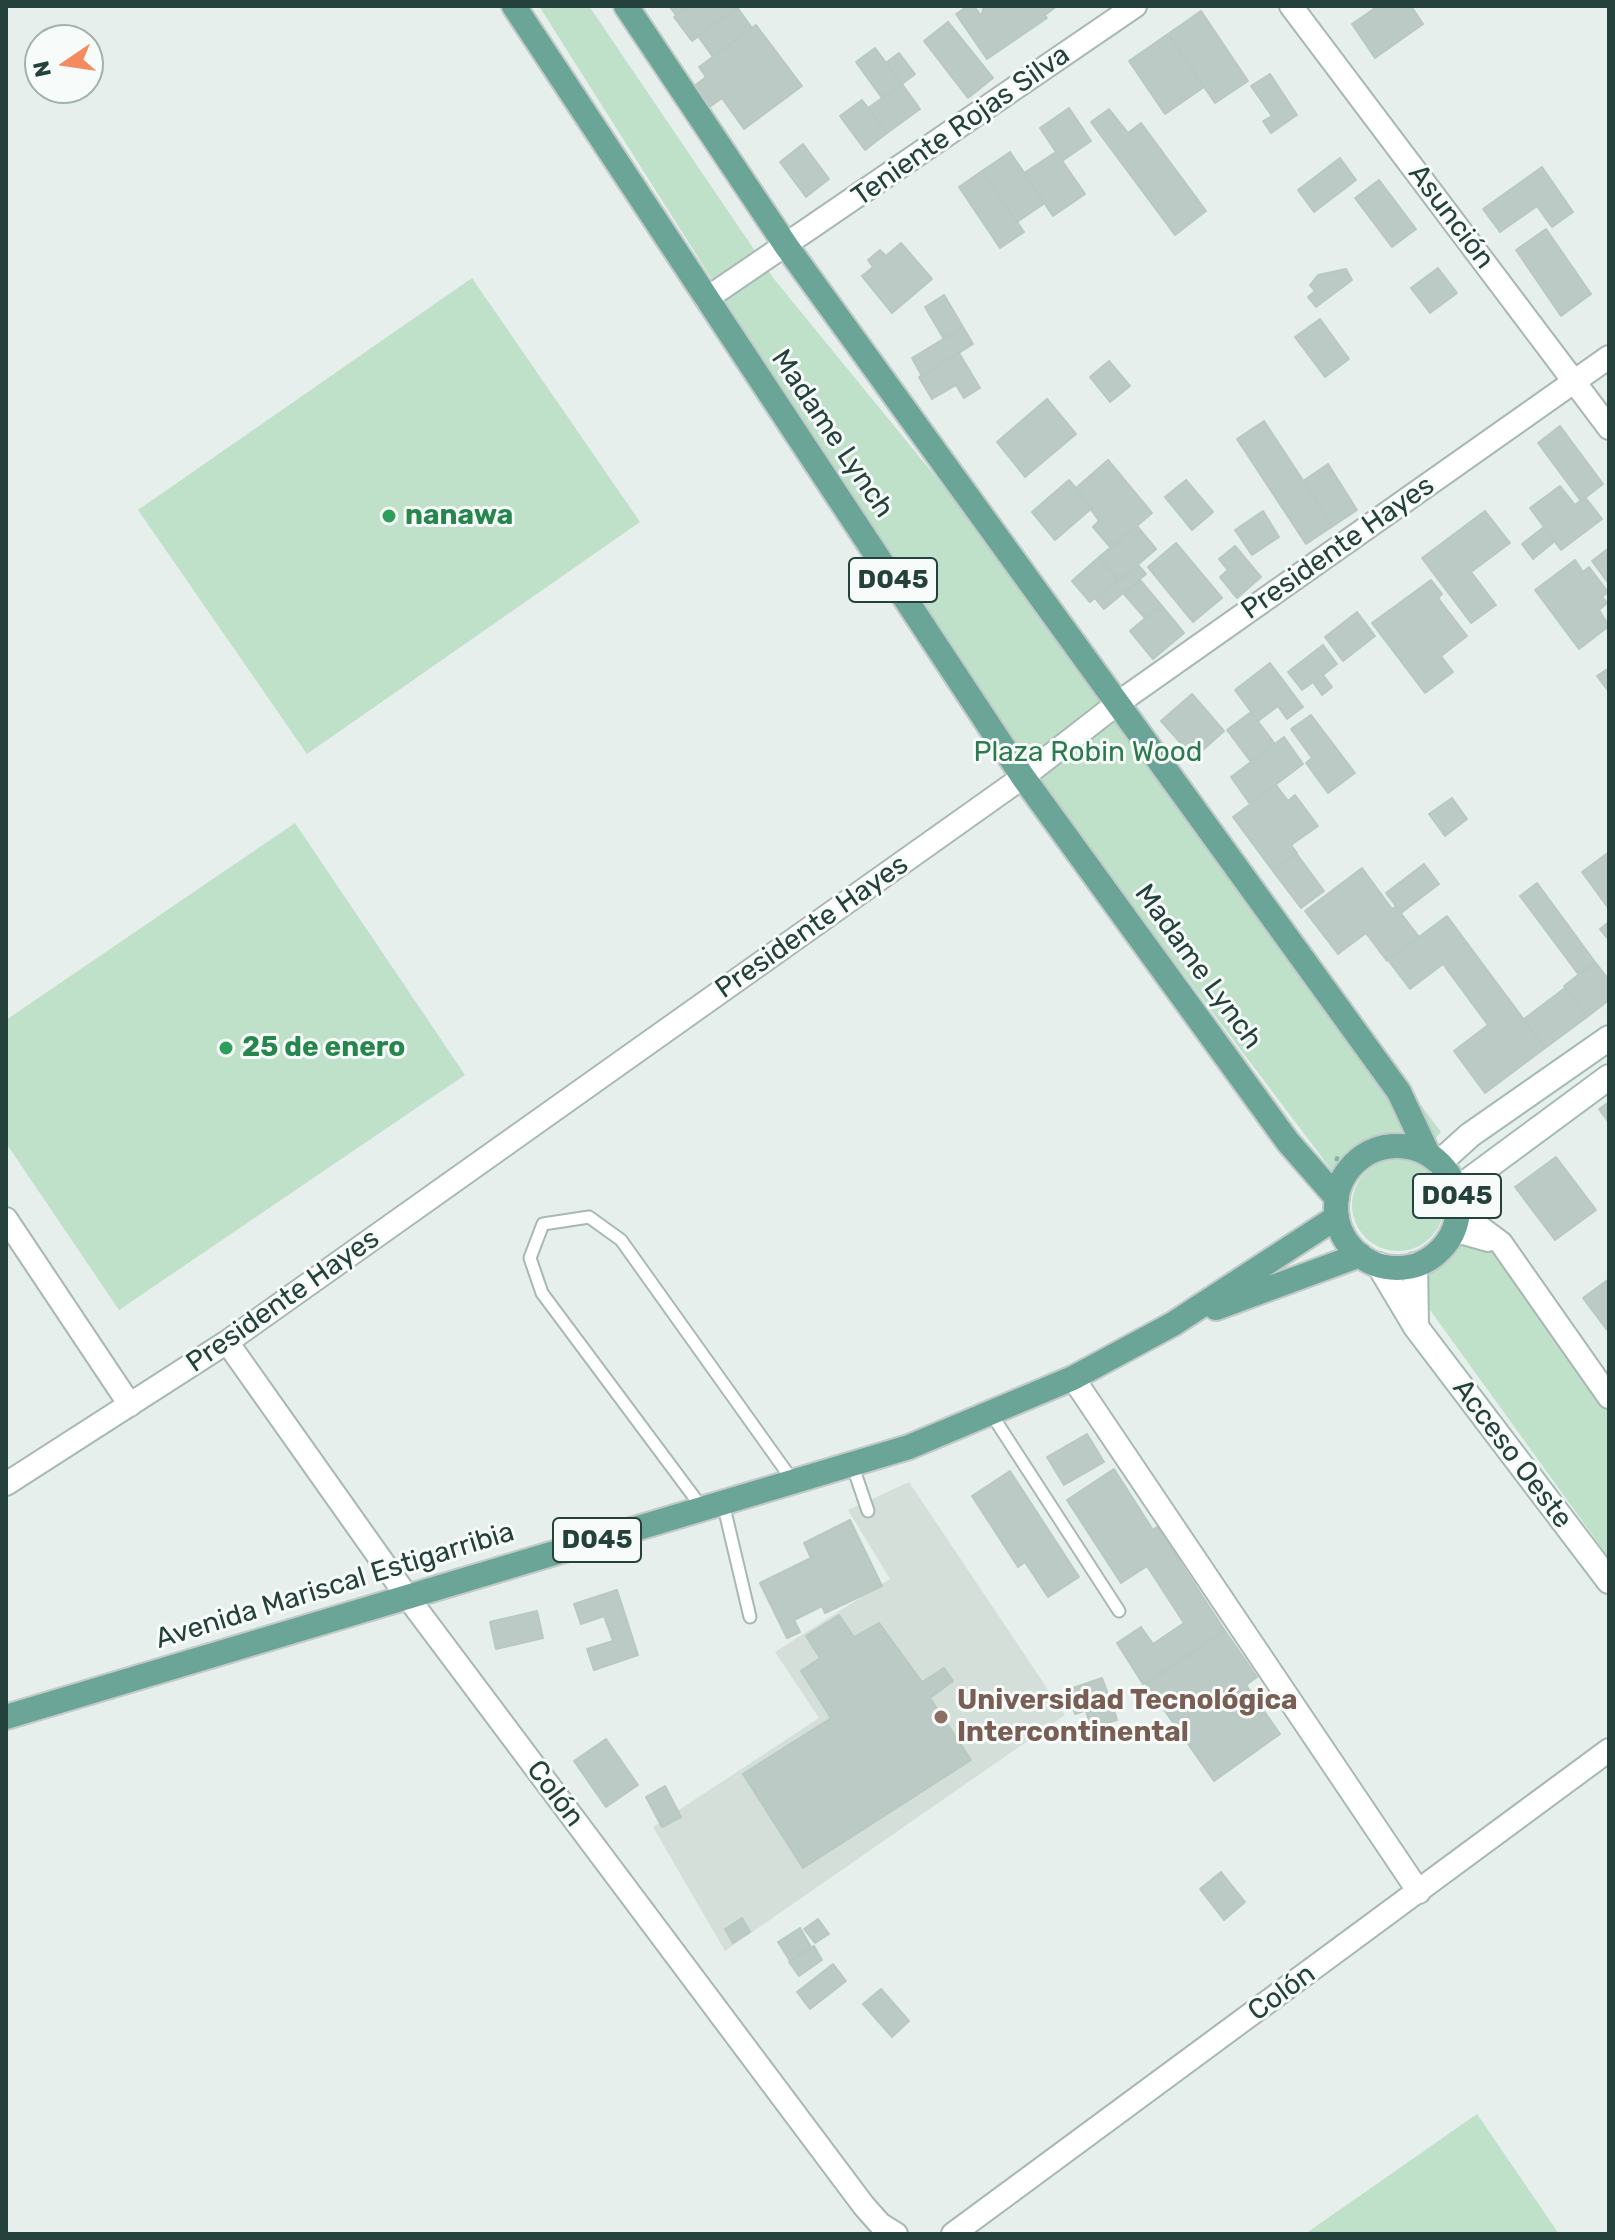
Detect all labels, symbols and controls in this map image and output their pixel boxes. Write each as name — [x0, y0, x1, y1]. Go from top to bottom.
north arrow — [24, 24, 104, 104]
street label: Teniente Rojas Silva — [846, 38, 1076, 214]
text: N — [27, 58, 57, 80]
street label: Asunción — [1401, 158, 1501, 276]
street label: Madame Lynch — [763, 344, 901, 524]
street label: Presidente Hayes — [1235, 469, 1441, 627]
place label: nanawa — [405, 499, 513, 533]
marker: nanawa — [380, 507, 398, 525]
road number: D045 — [849, 558, 937, 602]
park label: Plaza Robin Wood — [974, 736, 1202, 770]
street label: Presidente Hayes — [709, 848, 915, 1006]
street label: Madame Lynch — [1127, 878, 1269, 1056]
place label: 25 de enero — [242, 1031, 405, 1065]
marker: 25 de enero — [217, 1039, 235, 1057]
road number: D045 — [1413, 1174, 1501, 1218]
street label: Presidente Hayes — [180, 1222, 386, 1380]
street label: Acceso Oeste — [1445, 1373, 1579, 1535]
street label: Avenida Mariscal Estigarribia — [152, 1515, 518, 1657]
road number: D045 — [553, 1518, 641, 1562]
place label: Universidad Tecnológica Intercontinental — [957, 1684, 1297, 1750]
marker: Universidad Tecnológica Intercontinental — [932, 1708, 950, 1726]
street label: Colón — [519, 1754, 591, 1834]
street label: Colón — [1242, 1957, 1322, 2029]

